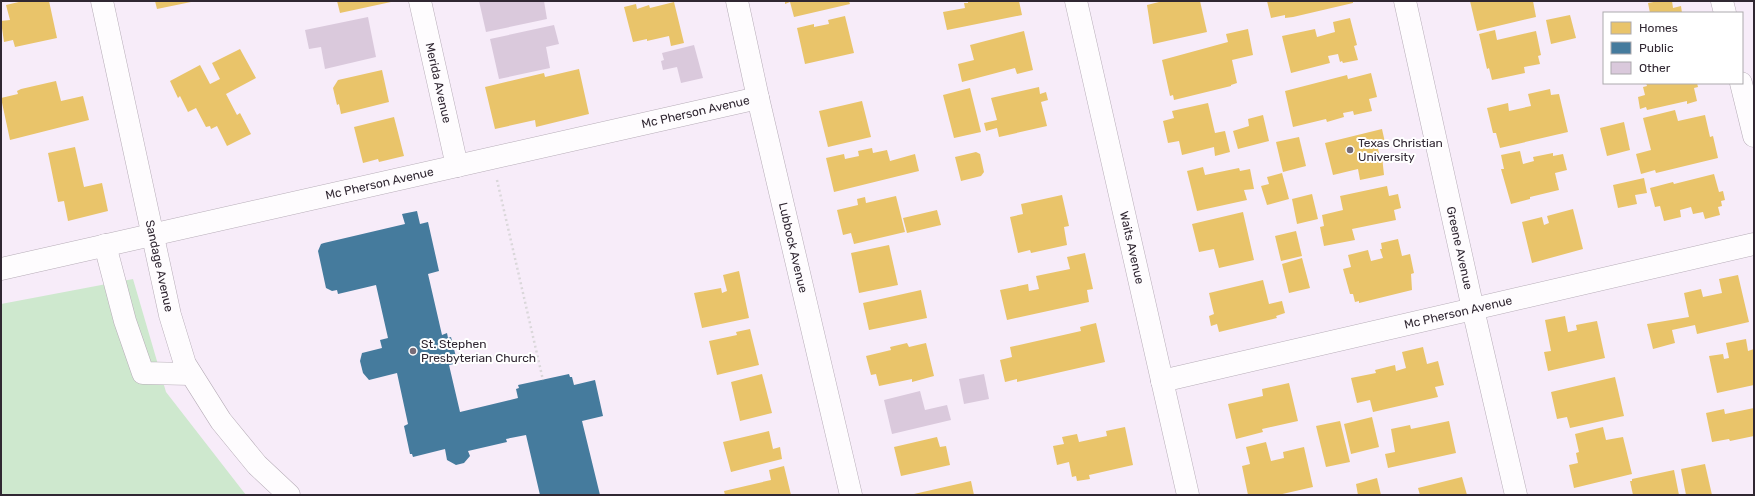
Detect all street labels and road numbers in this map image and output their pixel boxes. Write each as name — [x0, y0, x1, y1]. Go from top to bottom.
street label: Merida Avenue — [423, 41, 454, 125]
street label: Mc Pherson Avenue — [640, 93, 751, 131]
street label: Mc Pherson Avenue — [324, 164, 435, 203]
street label: Lubbock Avenue — [776, 201, 810, 295]
street label: Greene Avenue — [1444, 205, 1476, 291]
street label: Waits Avenue — [1117, 210, 1147, 286]
street label: Sandage Avenue — [143, 219, 176, 313]
street label: Mc Pherson Avenue — [1403, 293, 1514, 332]

